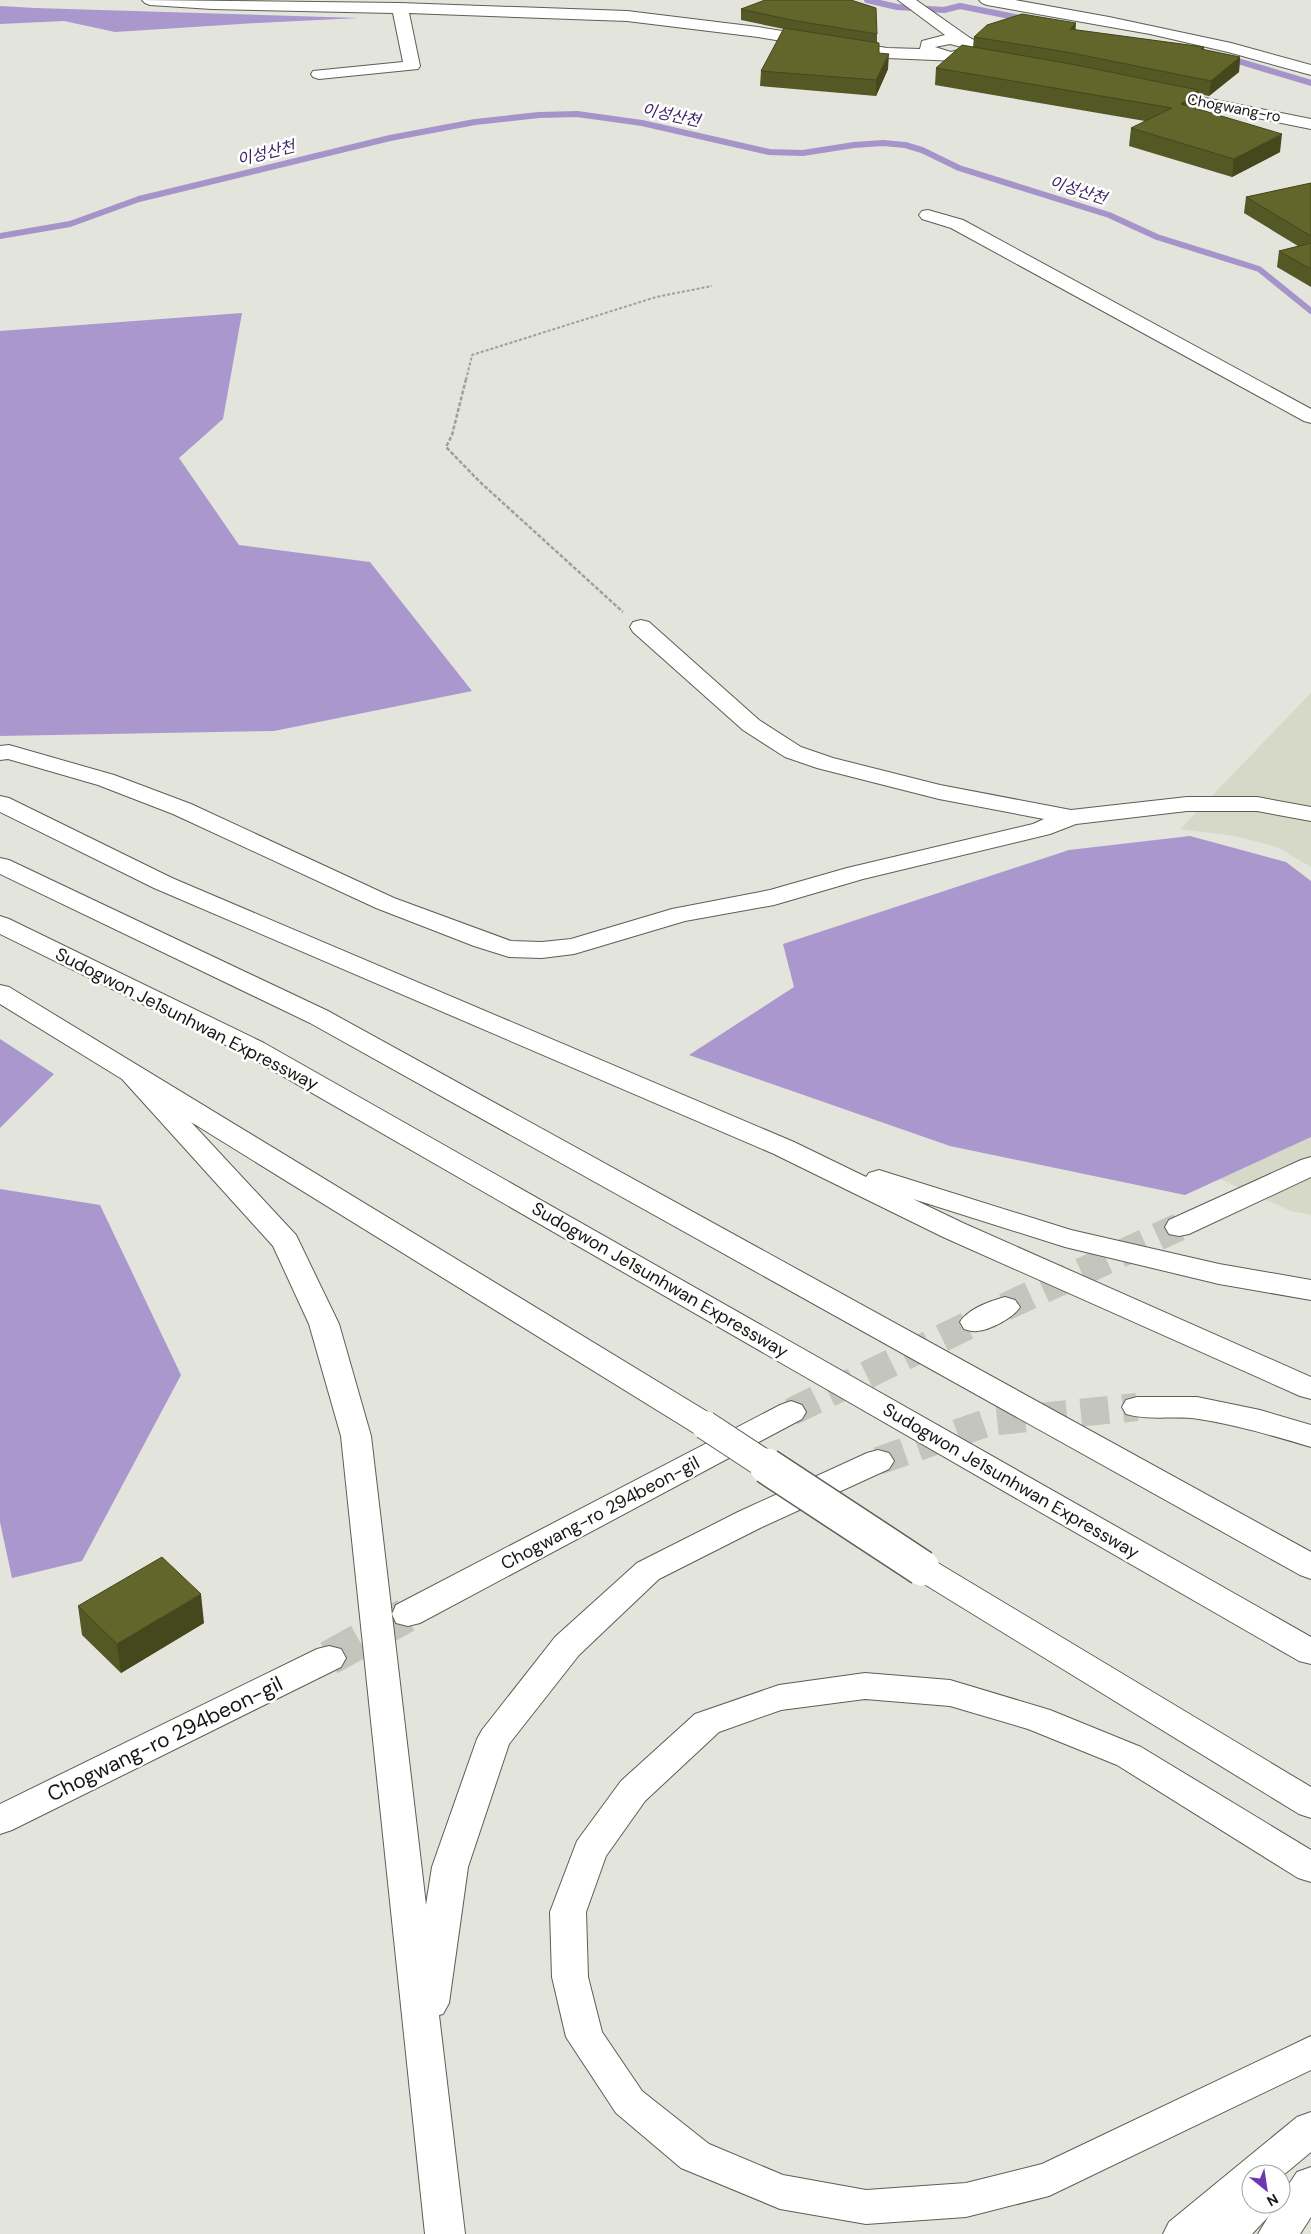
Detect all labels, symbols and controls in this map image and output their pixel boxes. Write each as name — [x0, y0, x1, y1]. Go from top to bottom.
street label: Chogwang-ro — [1186, 89, 1283, 127]
water label: 이성산천 — [640, 99, 704, 132]
water label: 이성산천 — [235, 135, 299, 170]
water label: 이성산천 — [1047, 171, 1111, 210]
street label: Sudogwon Je1sunhwan Expressway — [51, 942, 323, 1096]
street label: Sudogwon Je1sunhwan Expressway — [527, 1197, 793, 1363]
street label: Sudogwon Je1sunhwan Expressway — [878, 1398, 1144, 1564]
street label: Chogwang-ro 294beon-gil — [496, 1450, 704, 1576]
street label: Chogwang-ro 294beon-gil — [43, 1670, 287, 1808]
north arrow — [1241, 2164, 1291, 2214]
text: N — [1264, 2190, 1281, 2211]

